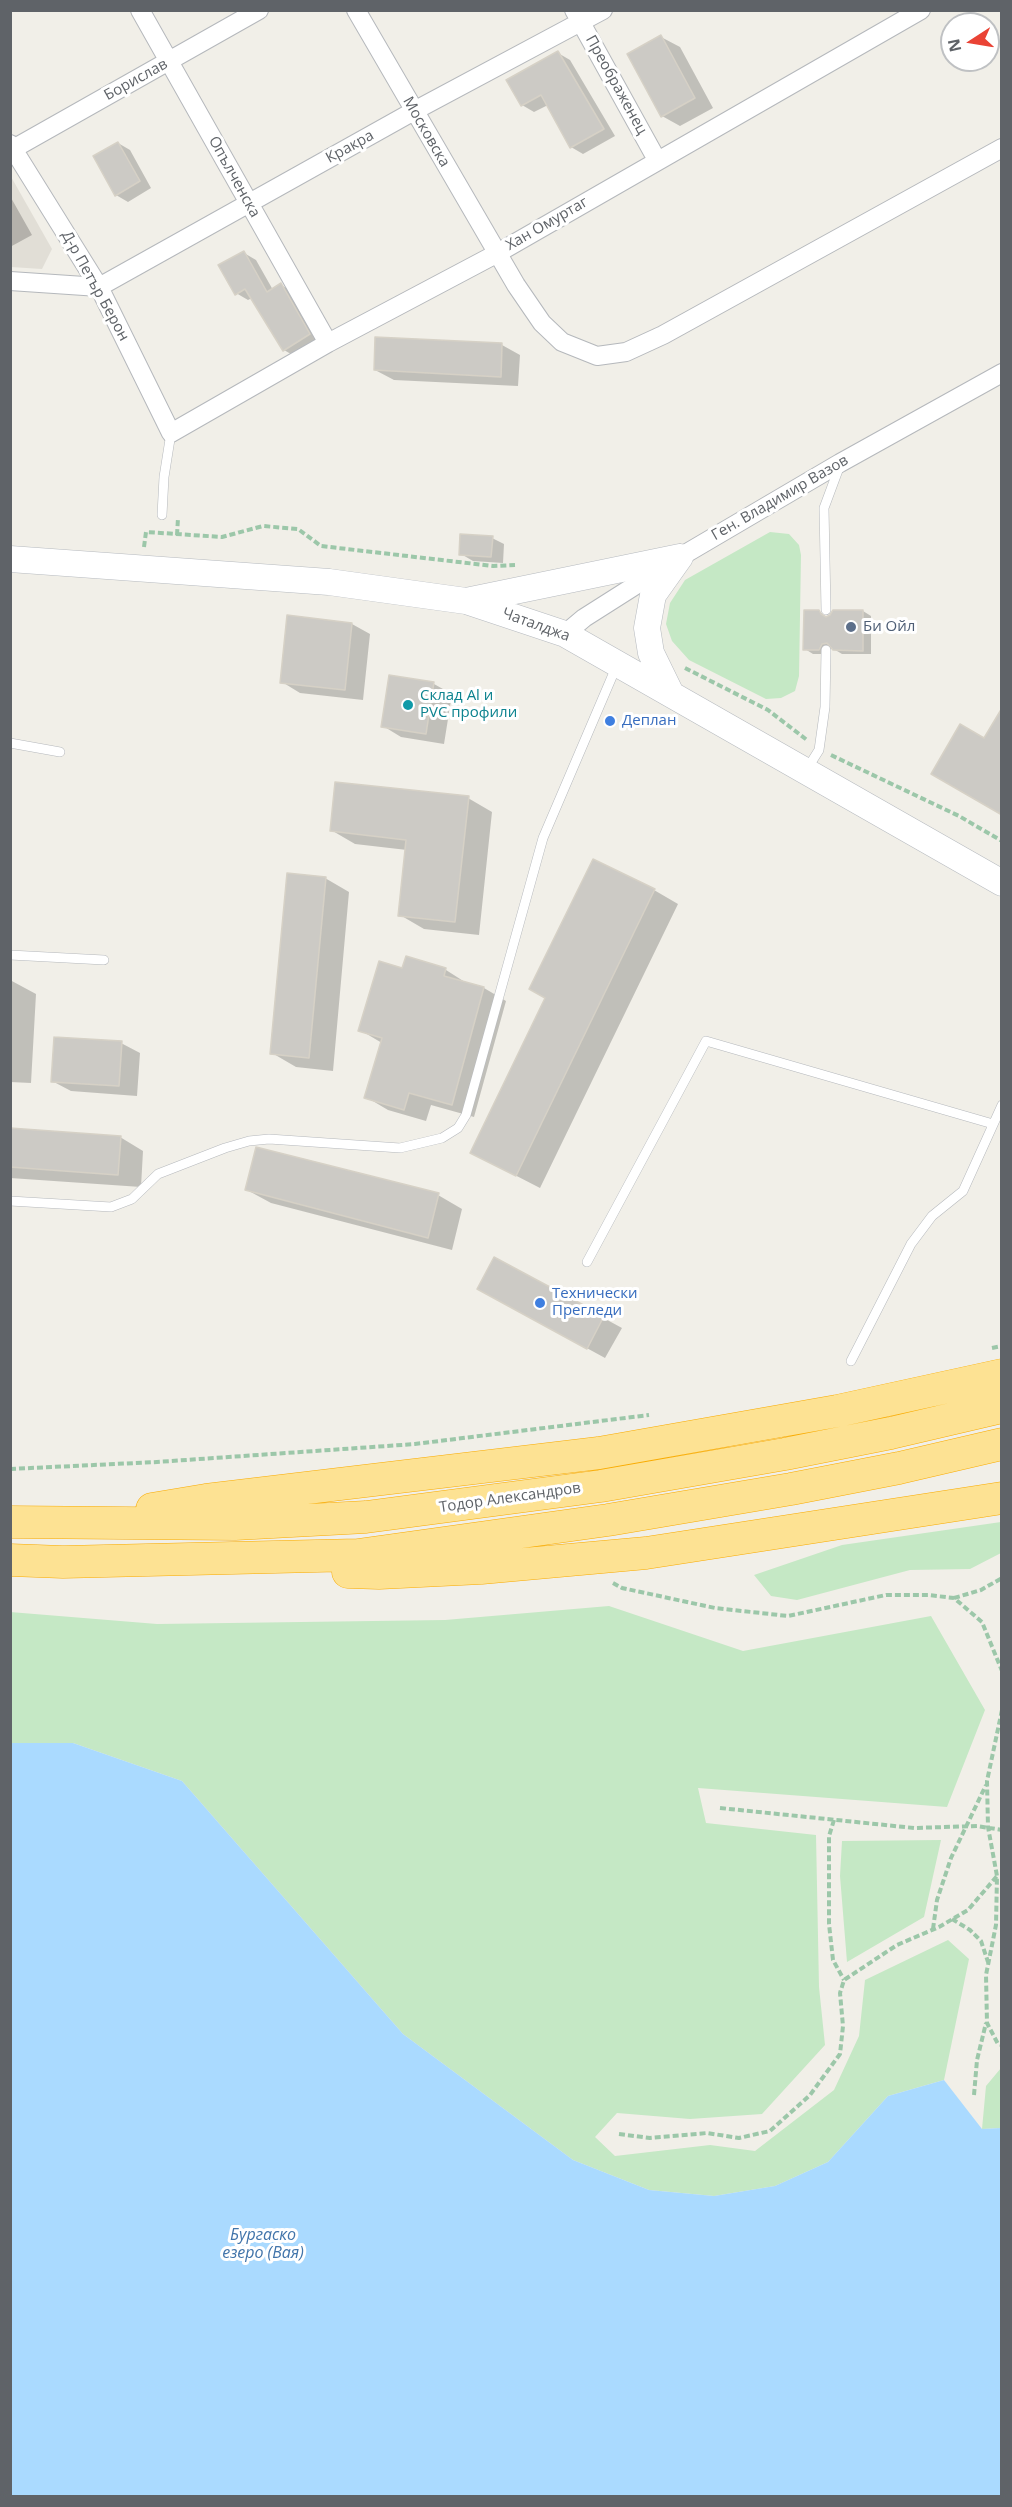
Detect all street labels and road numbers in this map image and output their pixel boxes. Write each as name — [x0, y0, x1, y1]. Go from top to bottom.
street label: Преображенец — [581, 32, 651, 138]
street label: Борислав — [101, 55, 171, 105]
street label: Московска — [399, 94, 453, 170]
street label: Кракра — [323, 127, 377, 167]
street label: Опълченска — [204, 133, 264, 221]
street label: Хан Омуртаг — [503, 193, 591, 255]
street label: Д-р Петър Берон — [57, 228, 133, 344]
street label: Ген. Владимир Вазов — [708, 451, 852, 545]
street label: Чаталджа — [500, 604, 572, 646]
street label: Тодор Александров — [438, 1479, 582, 1517]

